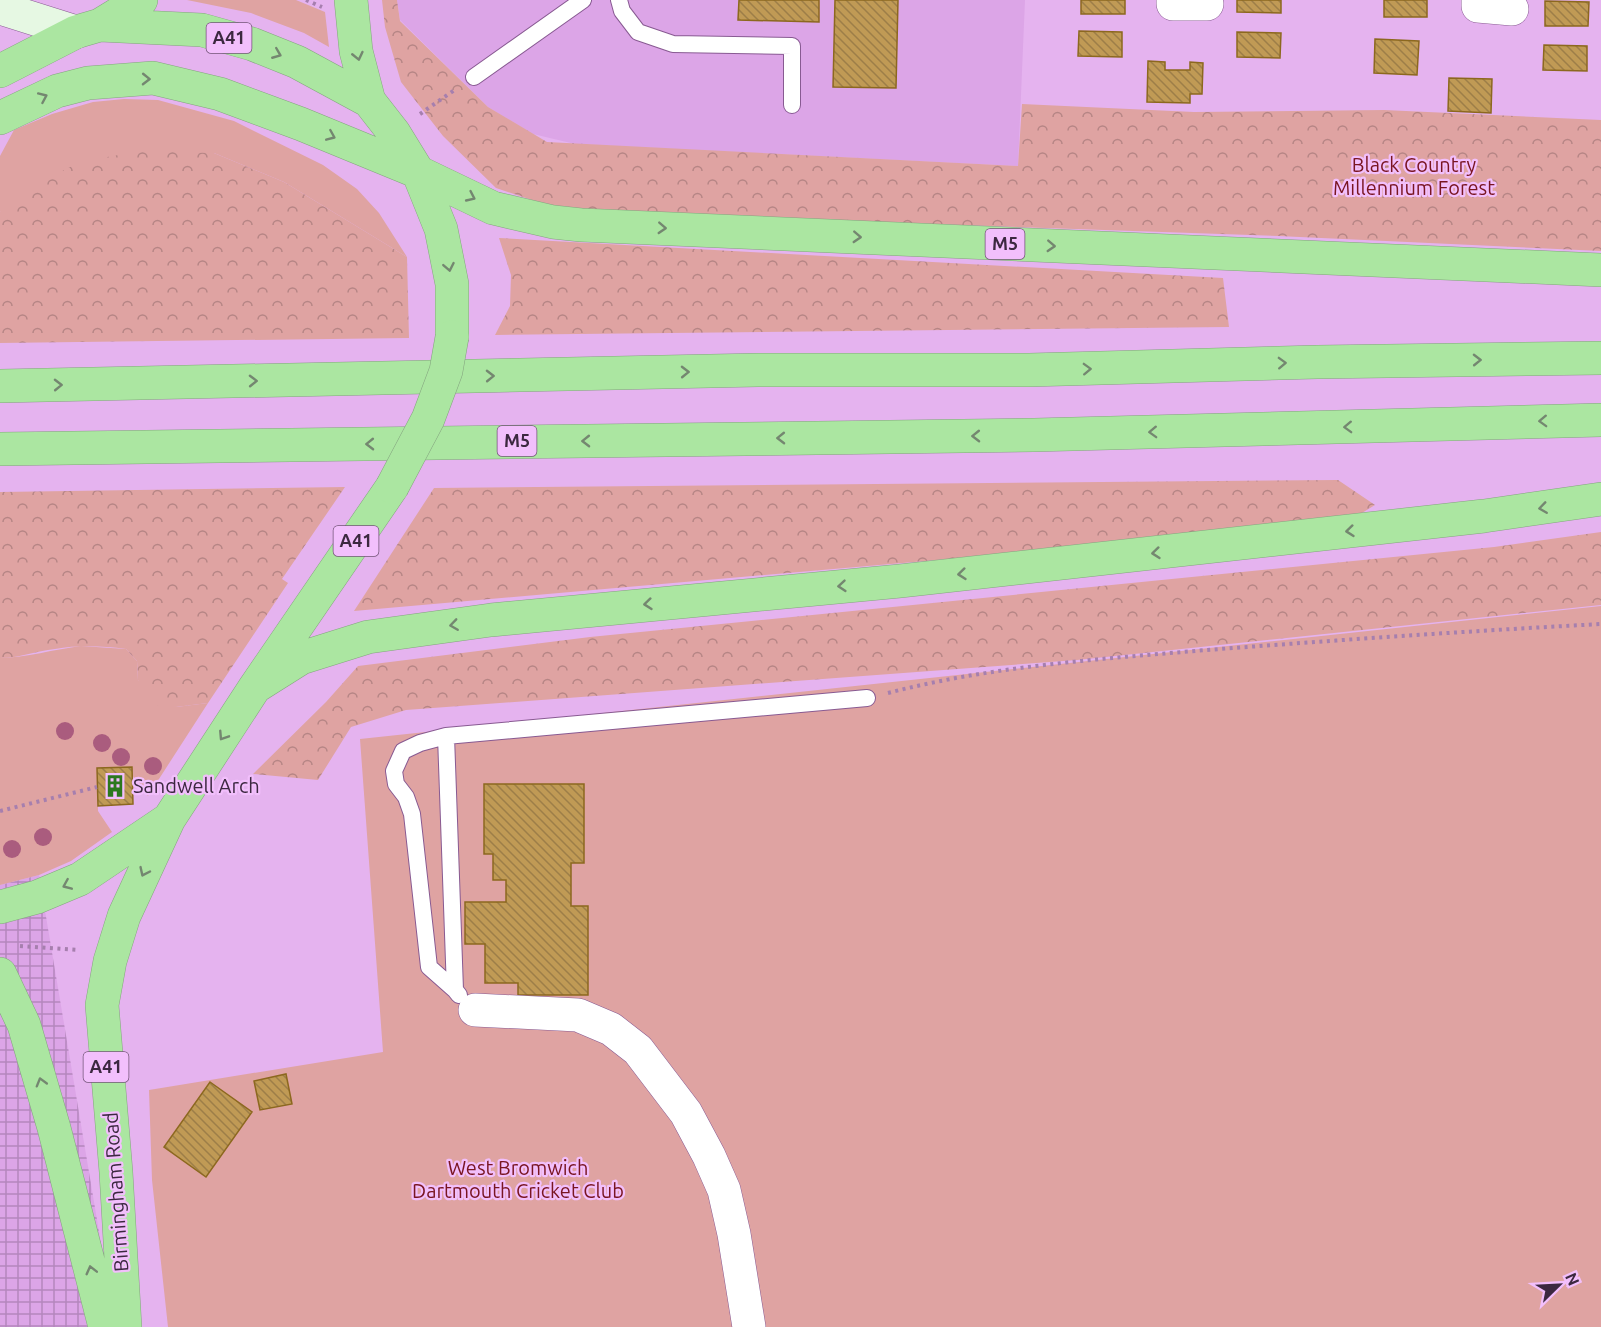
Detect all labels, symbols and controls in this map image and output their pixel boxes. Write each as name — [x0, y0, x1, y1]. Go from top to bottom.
road number: A41 — [206, 23, 252, 53]
one-way arrow — [271, 47, 282, 59]
one-way arrow — [351, 50, 364, 60]
one-way arrow — [142, 72, 151, 85]
one-way arrow — [36, 93, 47, 105]
one-way arrow — [325, 129, 336, 141]
park label: Black Country Millennium Forest — [1333, 153, 1495, 199]
one-way arrow — [464, 190, 475, 202]
one-way arrow — [657, 222, 666, 235]
road number: M5 — [986, 229, 1024, 259]
one-way arrow — [852, 231, 861, 243]
one-way arrow — [1047, 239, 1056, 252]
one-way arrow — [442, 262, 455, 272]
one-way arrow — [1473, 354, 1482, 366]
one-way arrow — [1278, 357, 1287, 370]
one-way arrow — [1083, 362, 1092, 375]
one-way arrow — [681, 365, 690, 378]
one-way arrow — [486, 369, 495, 382]
one-way arrow — [249, 374, 258, 387]
one-way arrow — [54, 378, 63, 391]
one-way arrow — [1538, 415, 1547, 428]
one-way arrow — [1343, 420, 1352, 433]
one-way arrow — [1148, 425, 1157, 438]
road number: M5 — [498, 426, 536, 456]
one-way arrow — [971, 429, 980, 442]
one-way arrow — [776, 432, 785, 444]
one-way arrow — [581, 434, 590, 447]
one-way arrow — [365, 437, 374, 450]
one-way arrow — [1539, 501, 1548, 513]
one-way arrow — [1345, 524, 1354, 537]
road number: A41 — [334, 526, 378, 556]
one-way arrow — [1151, 546, 1160, 559]
one-way arrow — [957, 567, 967, 580]
one-way arrow — [837, 579, 846, 592]
one-way arrow — [643, 597, 652, 610]
one-way arrow — [449, 619, 458, 631]
one-way arrow — [219, 729, 230, 740]
building icon: Sandwell Arch — [102, 773, 128, 799]
place label: Sandwell Arch — [133, 774, 260, 797]
one-way arrow — [140, 866, 152, 877]
one-way arrow — [62, 877, 73, 889]
road number: A41 — [84, 1052, 128, 1082]
one-way arrow — [36, 1077, 48, 1088]
street label: Birmingham Road — [98, 1112, 133, 1273]
park label: West Bromwich Dartmouth Cricket Club — [412, 1156, 624, 1202]
north arrow — [1529, 1255, 1589, 1315]
one-way arrow — [85, 1265, 98, 1275]
text: N — [1562, 1270, 1583, 1288]

